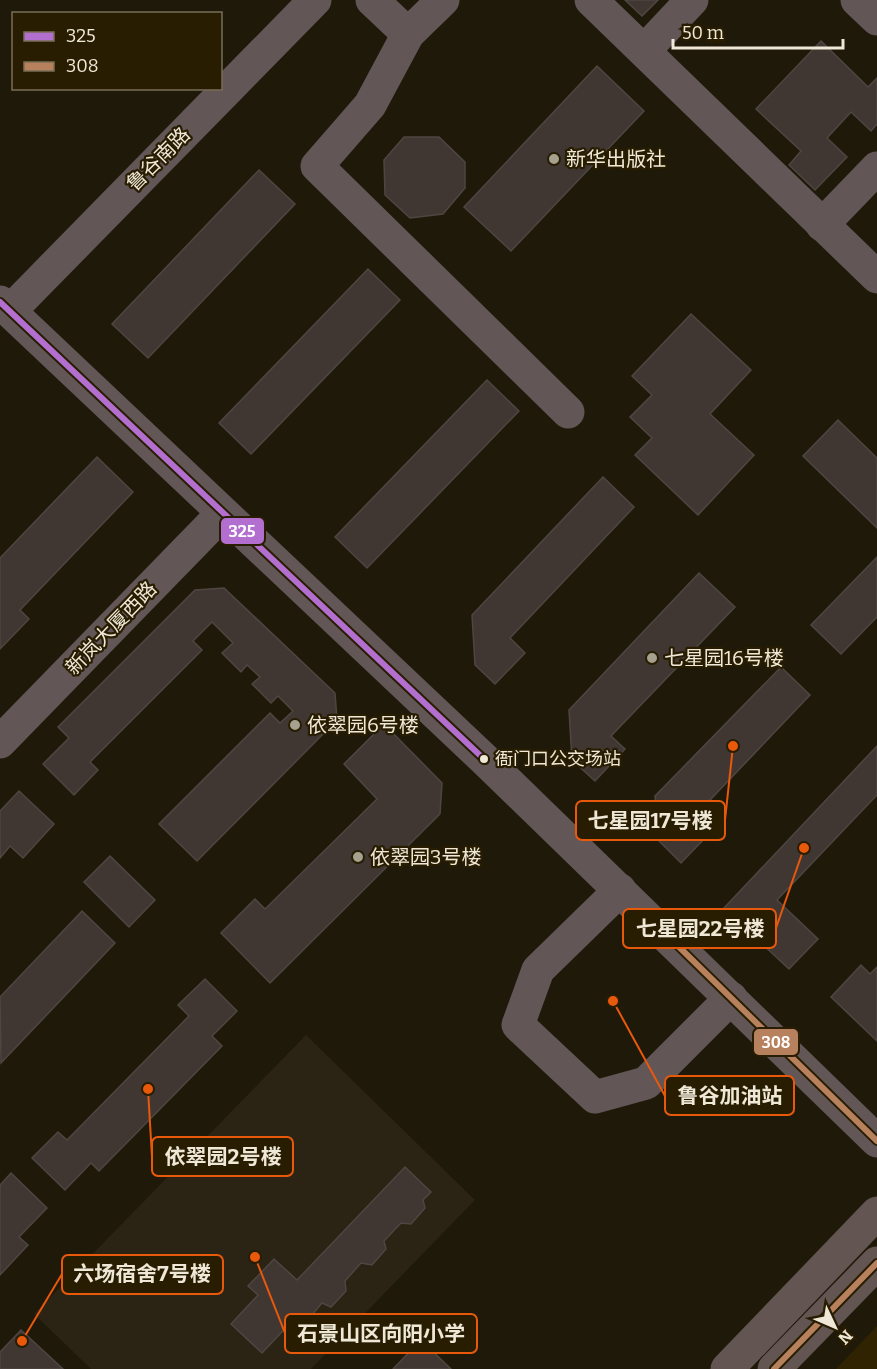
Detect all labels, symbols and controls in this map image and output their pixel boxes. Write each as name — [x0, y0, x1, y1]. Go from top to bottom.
legend — [12, 12, 222, 90]
scale bar — [673, 12, 842, 50]
text: 50 m — [682, 22, 724, 44]
text: 325 — [66, 25, 96, 47]
text: 308 — [66, 55, 99, 77]
street label: 鲁谷南路 — [121, 122, 195, 196]
place label: 新华出版社 — [566, 147, 666, 171]
marker: 新华出版社 — [547, 152, 561, 166]
line badge: 325 — [220, 517, 265, 545]
text: 325 — [229, 522, 256, 541]
street label: 新岚大厦西路 — [61, 577, 161, 679]
place label: 七星园16号楼 — [664, 646, 784, 670]
marker: 七星园16号楼 — [645, 651, 659, 665]
place label: 依翠园6号楼 — [307, 713, 419, 737]
marker: 依翠园6号楼 — [288, 718, 302, 732]
place label: 衙门口公交场站 — [495, 748, 621, 770]
marker: 衙门口公交场站 — [478, 753, 490, 765]
callout: 七星园17号楼 — [576, 801, 725, 840]
text: 七星园17号楼 — [587, 808, 713, 834]
place label: 依翠园3号楼 — [370, 845, 481, 869]
marker: 依翠园3号楼 — [351, 850, 365, 864]
callout: 七星园22号楼 — [623, 909, 776, 948]
text: 七星园22号楼 — [636, 916, 764, 942]
line badge: 308 — [753, 1028, 799, 1056]
text: 308 — [761, 1033, 791, 1052]
callout: 鲁谷加油站 — [665, 1076, 794, 1115]
text: 鲁谷加油站 — [678, 1083, 783, 1109]
callout: 依翠园2号楼 — [152, 1137, 293, 1176]
text: 依翠园2号楼 — [165, 1144, 281, 1170]
callout: 六场宿舍7号楼 — [62, 1255, 223, 1294]
text: 六场宿舍7号楼 — [73, 1261, 211, 1287]
north arrow — [805, 1297, 865, 1357]
callout: 石景山区向阳小学 — [285, 1314, 477, 1353]
text: 石景山区向阳小学 — [297, 1321, 465, 1347]
text: N — [834, 1326, 857, 1348]

